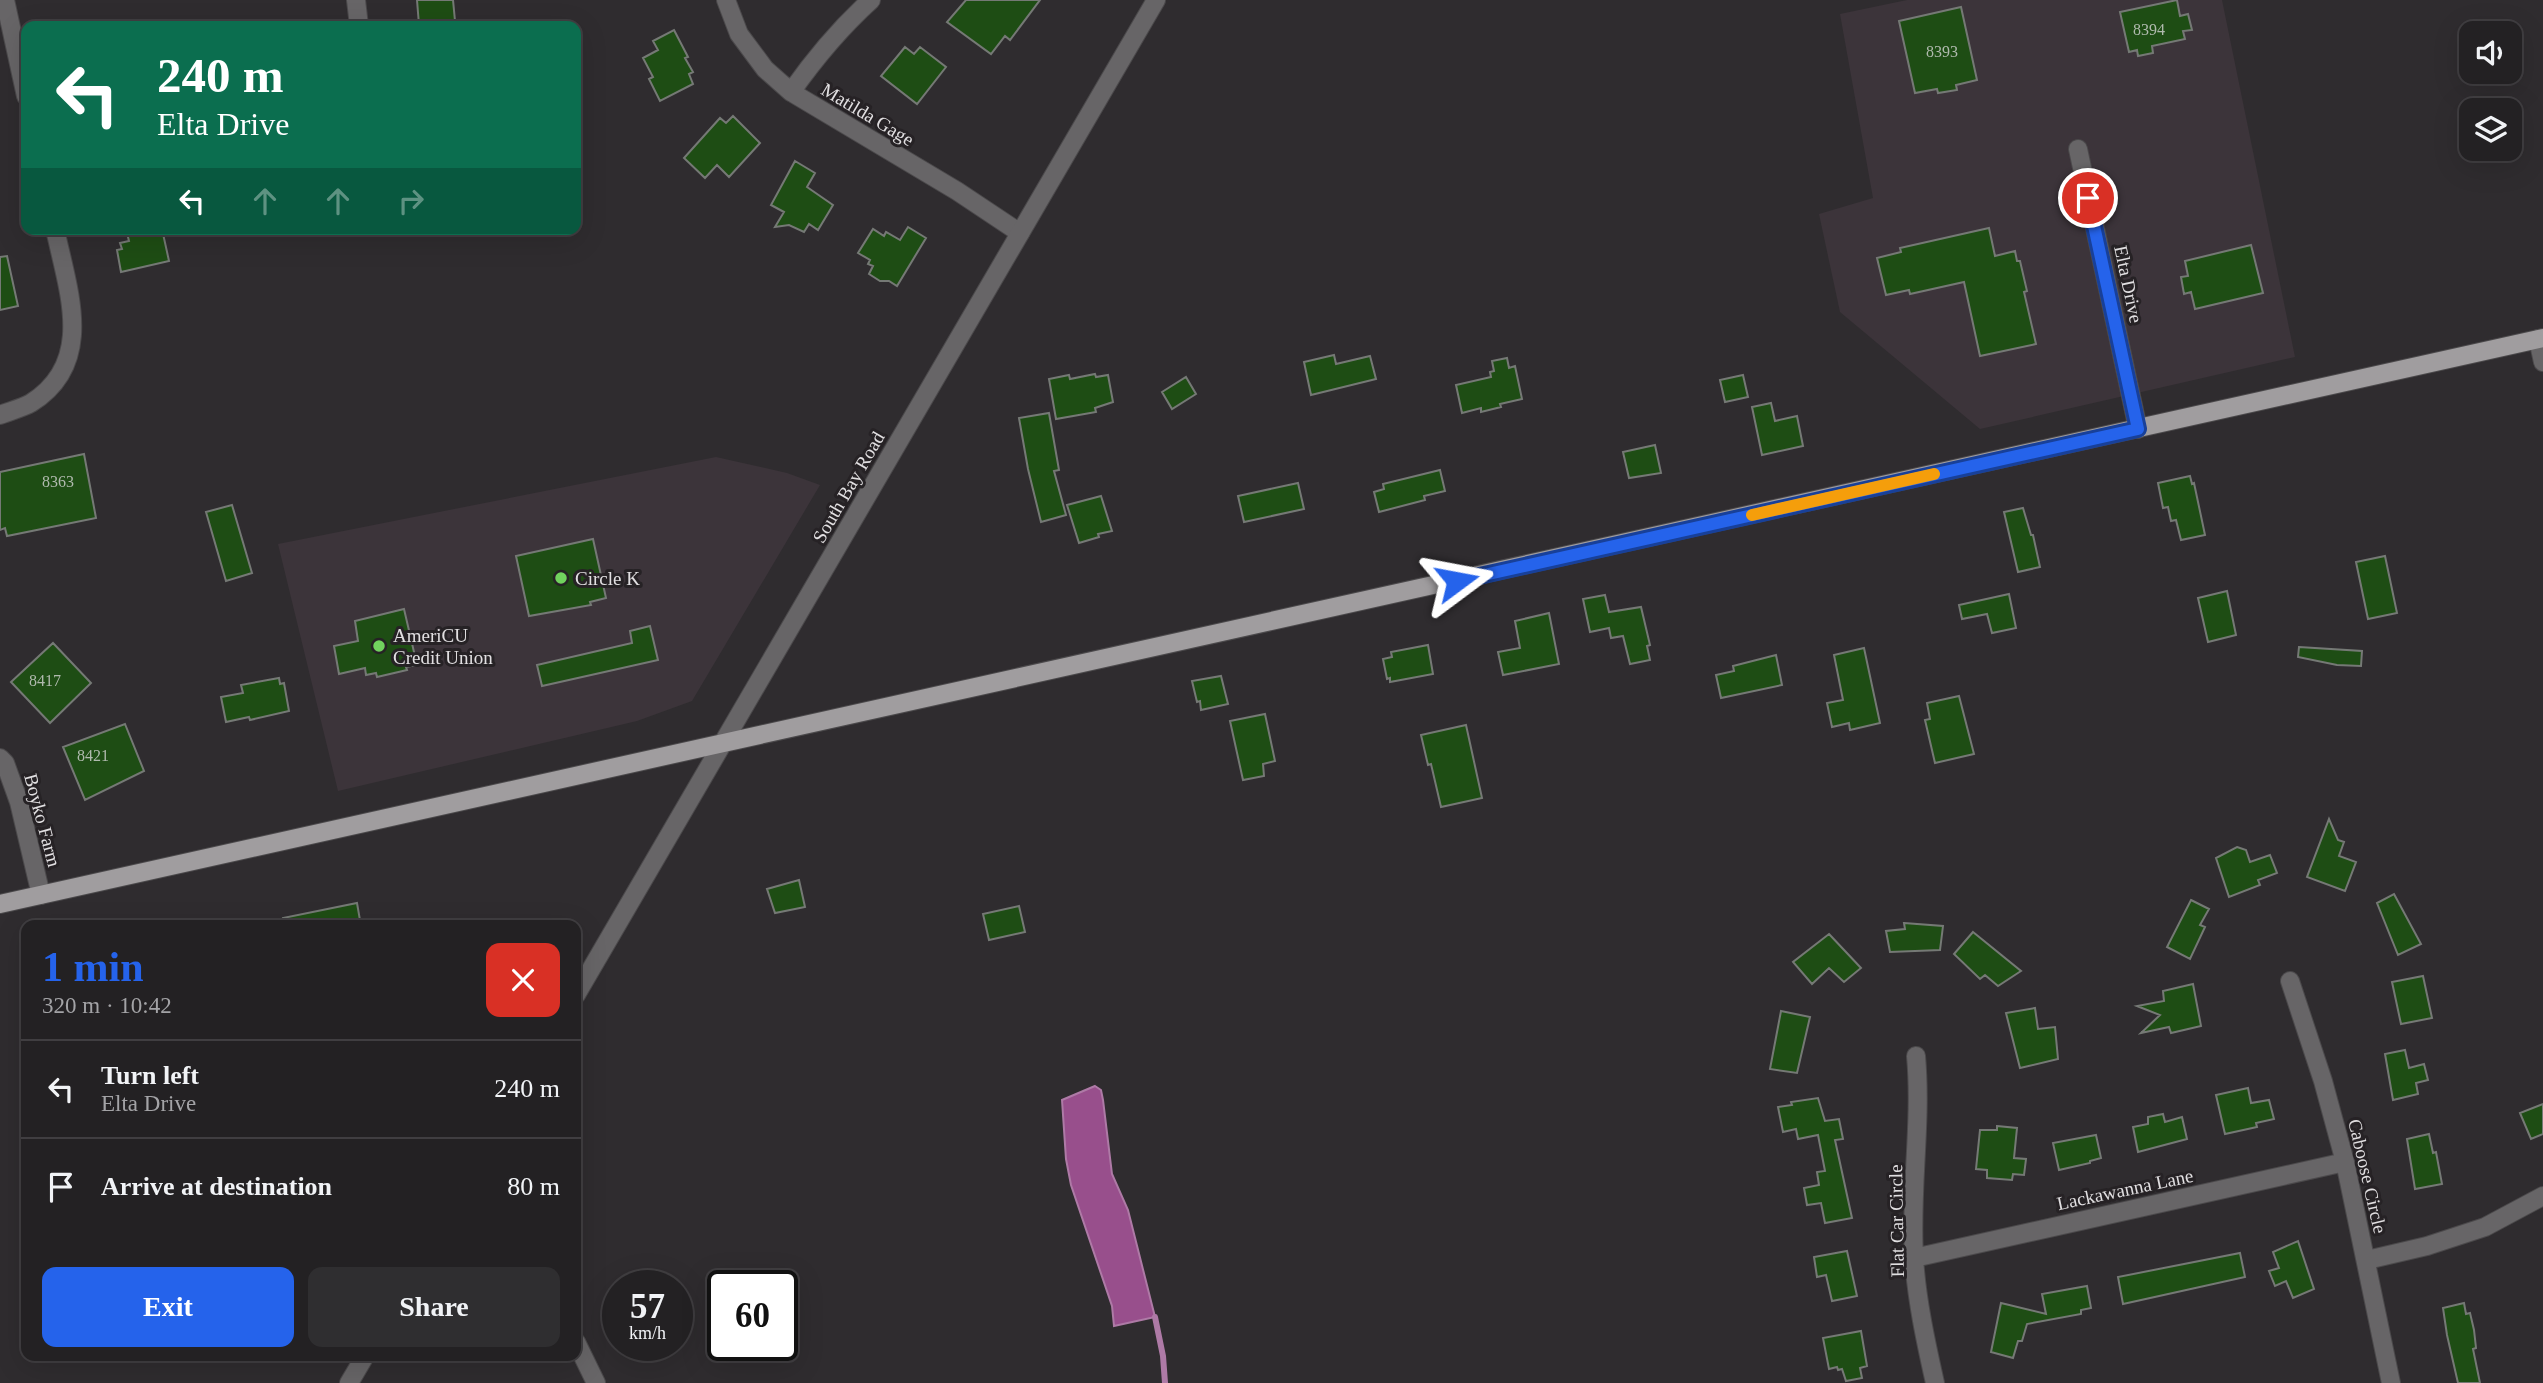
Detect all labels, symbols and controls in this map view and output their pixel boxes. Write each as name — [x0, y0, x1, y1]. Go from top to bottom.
house number: 8394 — [2133, 21, 2165, 38]
map controls — [2459, 21, 2522, 161]
button: sound — [2459, 21, 2522, 84]
house number: 8393 — [1926, 43, 1958, 60]
text: 240 m — [157, 48, 284, 103]
icon: left — [42, 49, 133, 140]
street label: Matilda Gage — [818, 79, 918, 150]
button: layers — [2459, 98, 2522, 161]
text: Elta Drive — [157, 106, 289, 142]
pin — [2058, 168, 2118, 228]
icon: arrive — [2069, 179, 2107, 217]
icon: left — [173, 182, 211, 220]
icon: ahead — [246, 182, 284, 220]
icon: ahead — [319, 182, 357, 220]
icon: right — [392, 182, 430, 220]
street label: Elta Drive — [2110, 243, 2147, 325]
street label: South Bay Road — [808, 428, 889, 546]
house number: 8363 — [42, 473, 74, 490]
position arrow — [1420, 544, 1494, 618]
place label: Circle K — [575, 568, 640, 589]
marker: Circle K — [553, 570, 569, 586]
place label: AmeriCU Credit Union — [393, 625, 493, 668]
marker: AmeriCU Credit Union — [371, 638, 387, 654]
house number: 8417 — [29, 672, 61, 689]
house number: 8421 — [77, 747, 109, 764]
street label: Boyko Farm — [20, 771, 65, 869]
button: close — [486, 943, 560, 1017]
text: 1 min — [42, 944, 144, 990]
text: 320 m · 10:42 — [42, 993, 172, 1018]
text: Turn left — [101, 1061, 199, 1090]
icon: left — [42, 1070, 80, 1108]
text: 240 m — [494, 1074, 560, 1103]
text: Elta Drive — [101, 1091, 196, 1116]
street label: Caboose Circle — [2344, 1117, 2391, 1235]
street label: Flat Car Circle — [1885, 1164, 1908, 1278]
street label: Lackawanna Lane — [2055, 1165, 2195, 1214]
icon: arrive — [42, 1168, 80, 1206]
text: Arrive at destination — [101, 1172, 332, 1201]
text: 80 m — [507, 1172, 560, 1201]
button: Exit — [42, 1267, 294, 1347]
button: Share — [308, 1267, 560, 1347]
speed limit sign: 60 — [707, 1270, 798, 1361]
text: 57 — [630, 1287, 665, 1326]
text: km/h — [629, 1323, 666, 1343]

